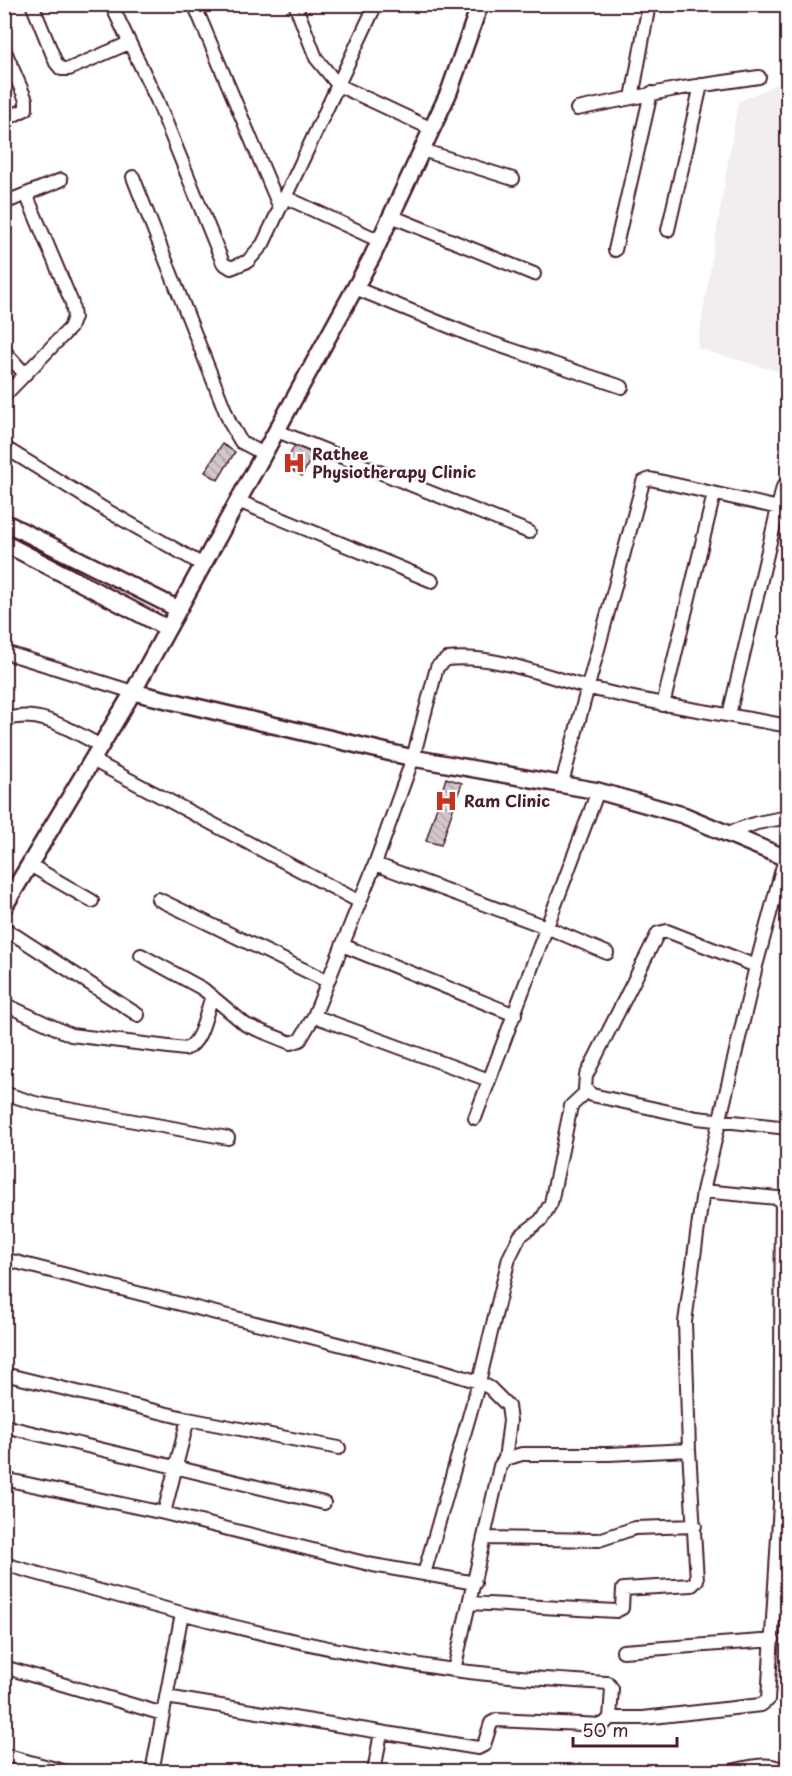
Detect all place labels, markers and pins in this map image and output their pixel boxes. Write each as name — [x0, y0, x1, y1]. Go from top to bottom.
place label: Rathee Physiotherapy Clinic — [312, 441, 476, 483]
hospital icon: Rathee Physiotherapy Clinic — [281, 450, 307, 476]
hospital icon: Ram Clinic — [433, 788, 459, 814]
place label: Ram Clinic — [464, 788, 550, 812]

